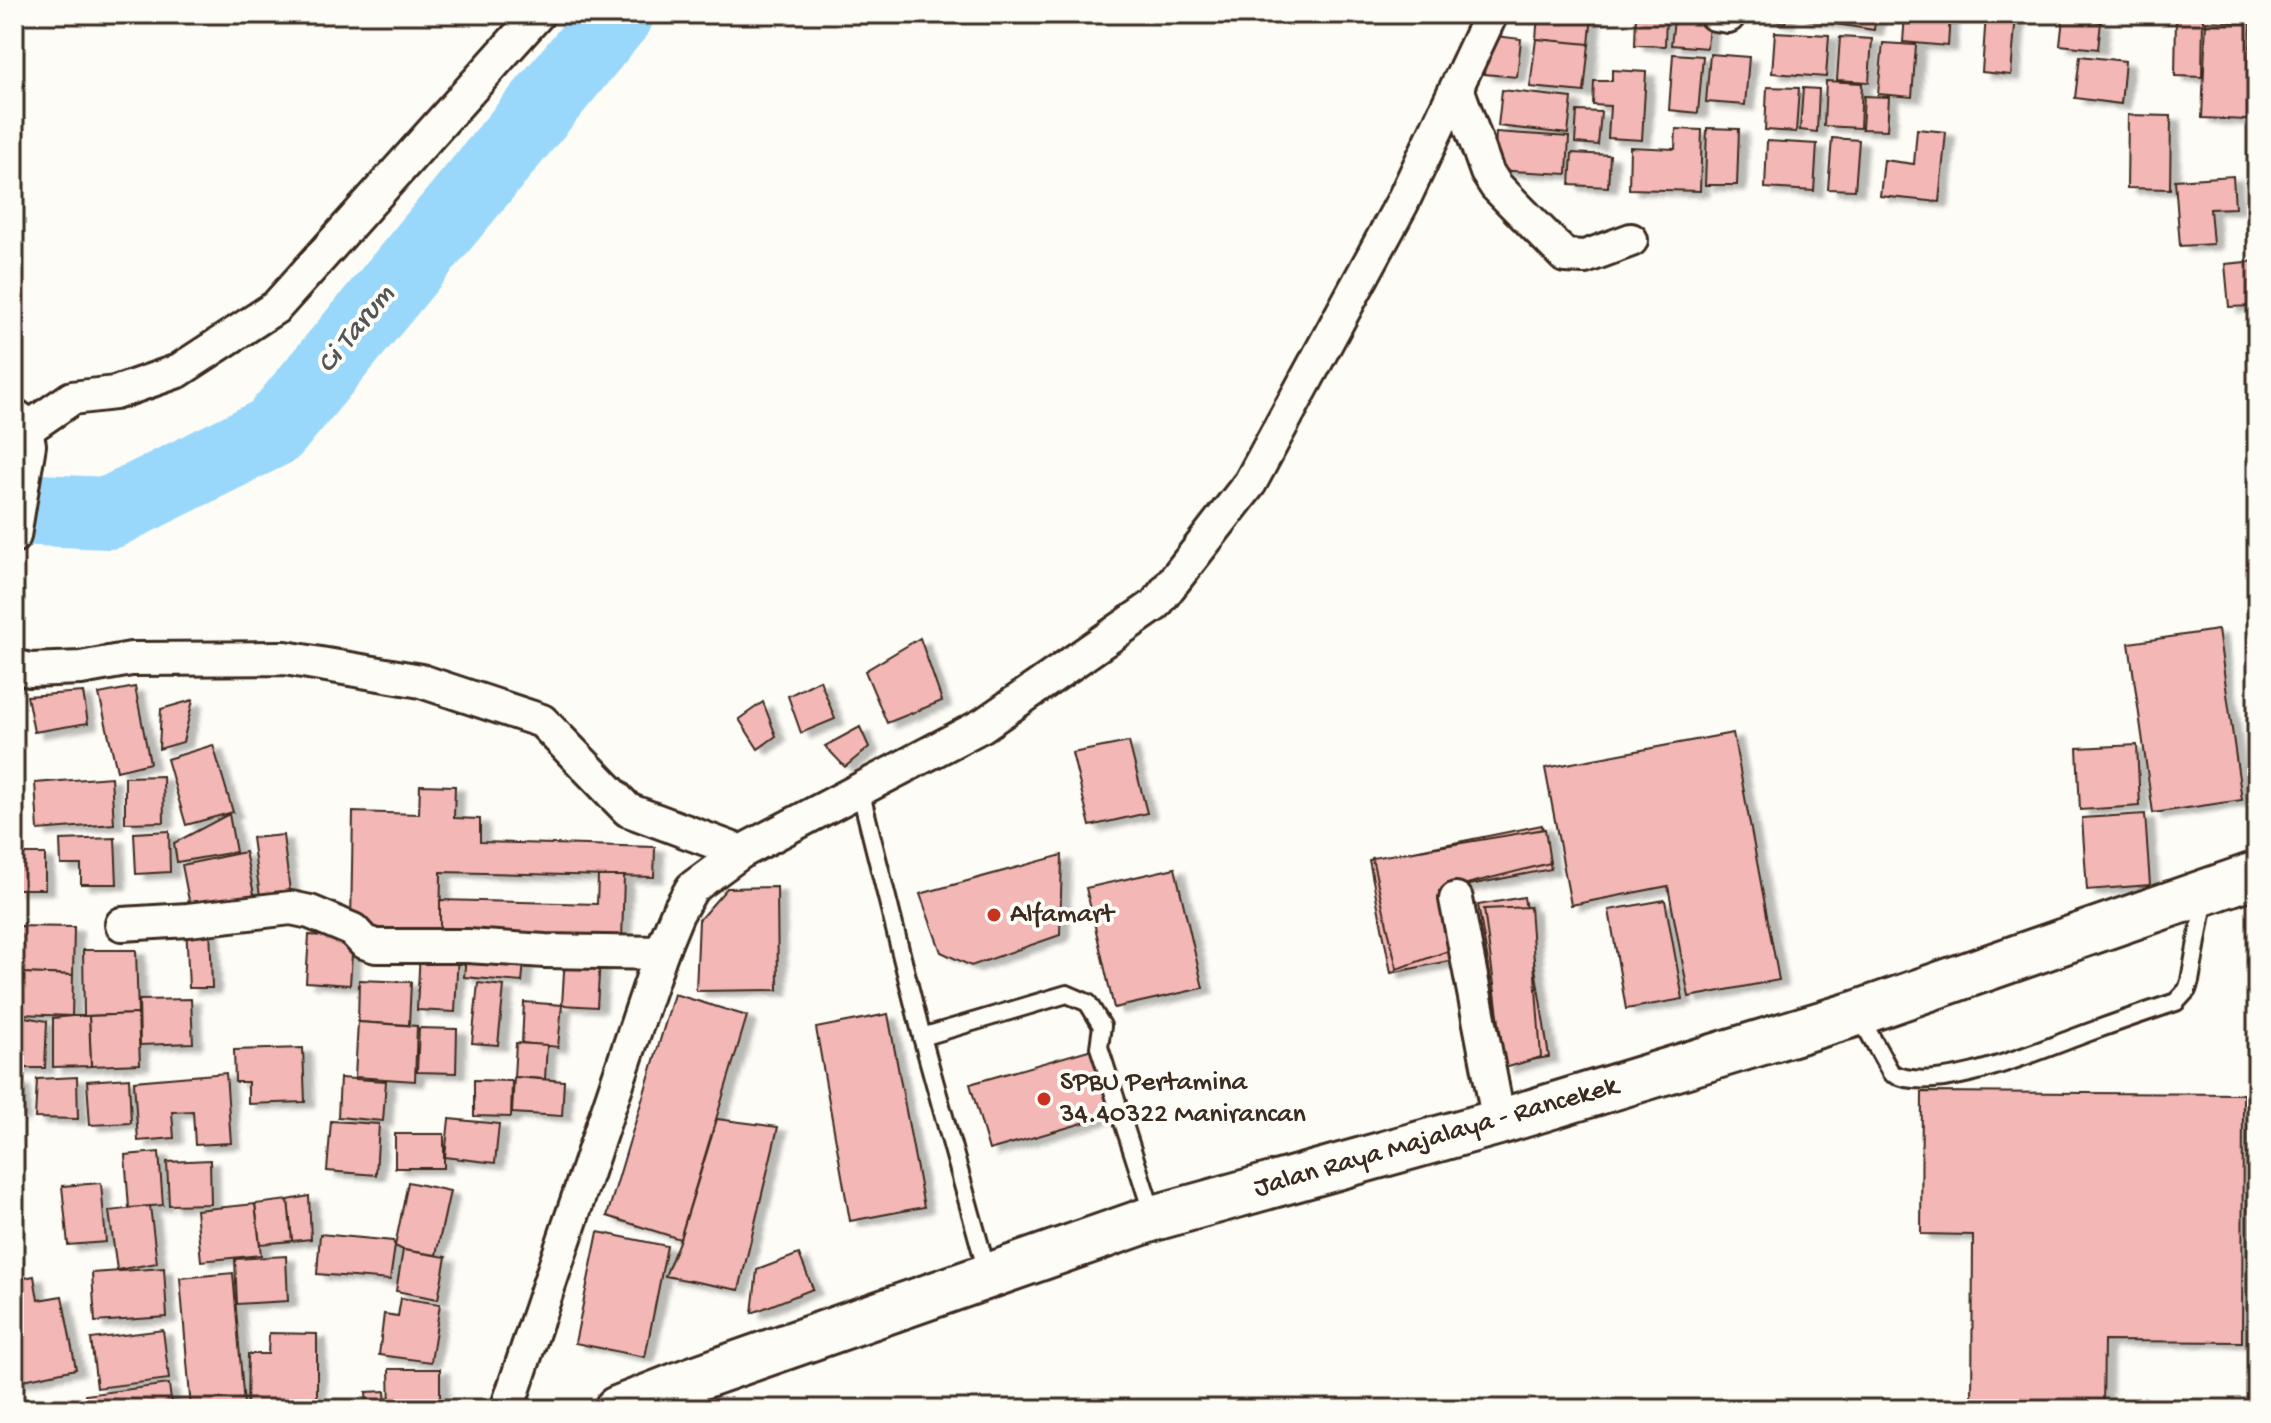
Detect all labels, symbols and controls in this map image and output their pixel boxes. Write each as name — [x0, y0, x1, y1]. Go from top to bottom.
water label: Ci Tarum — [311, 278, 404, 381]
place label: Alfamart — [1010, 899, 1116, 932]
marker: Alfamart — [985, 906, 1003, 924]
place label: SPBU Pertamina 34.40322 Manirancan — [1059, 1067, 1307, 1132]
street label: Jalan Raya Majalaya - Rancekek — [1250, 1070, 1624, 1206]
marker: SPBU Pertamina 34.40322 Manirancan — [1035, 1090, 1053, 1108]

